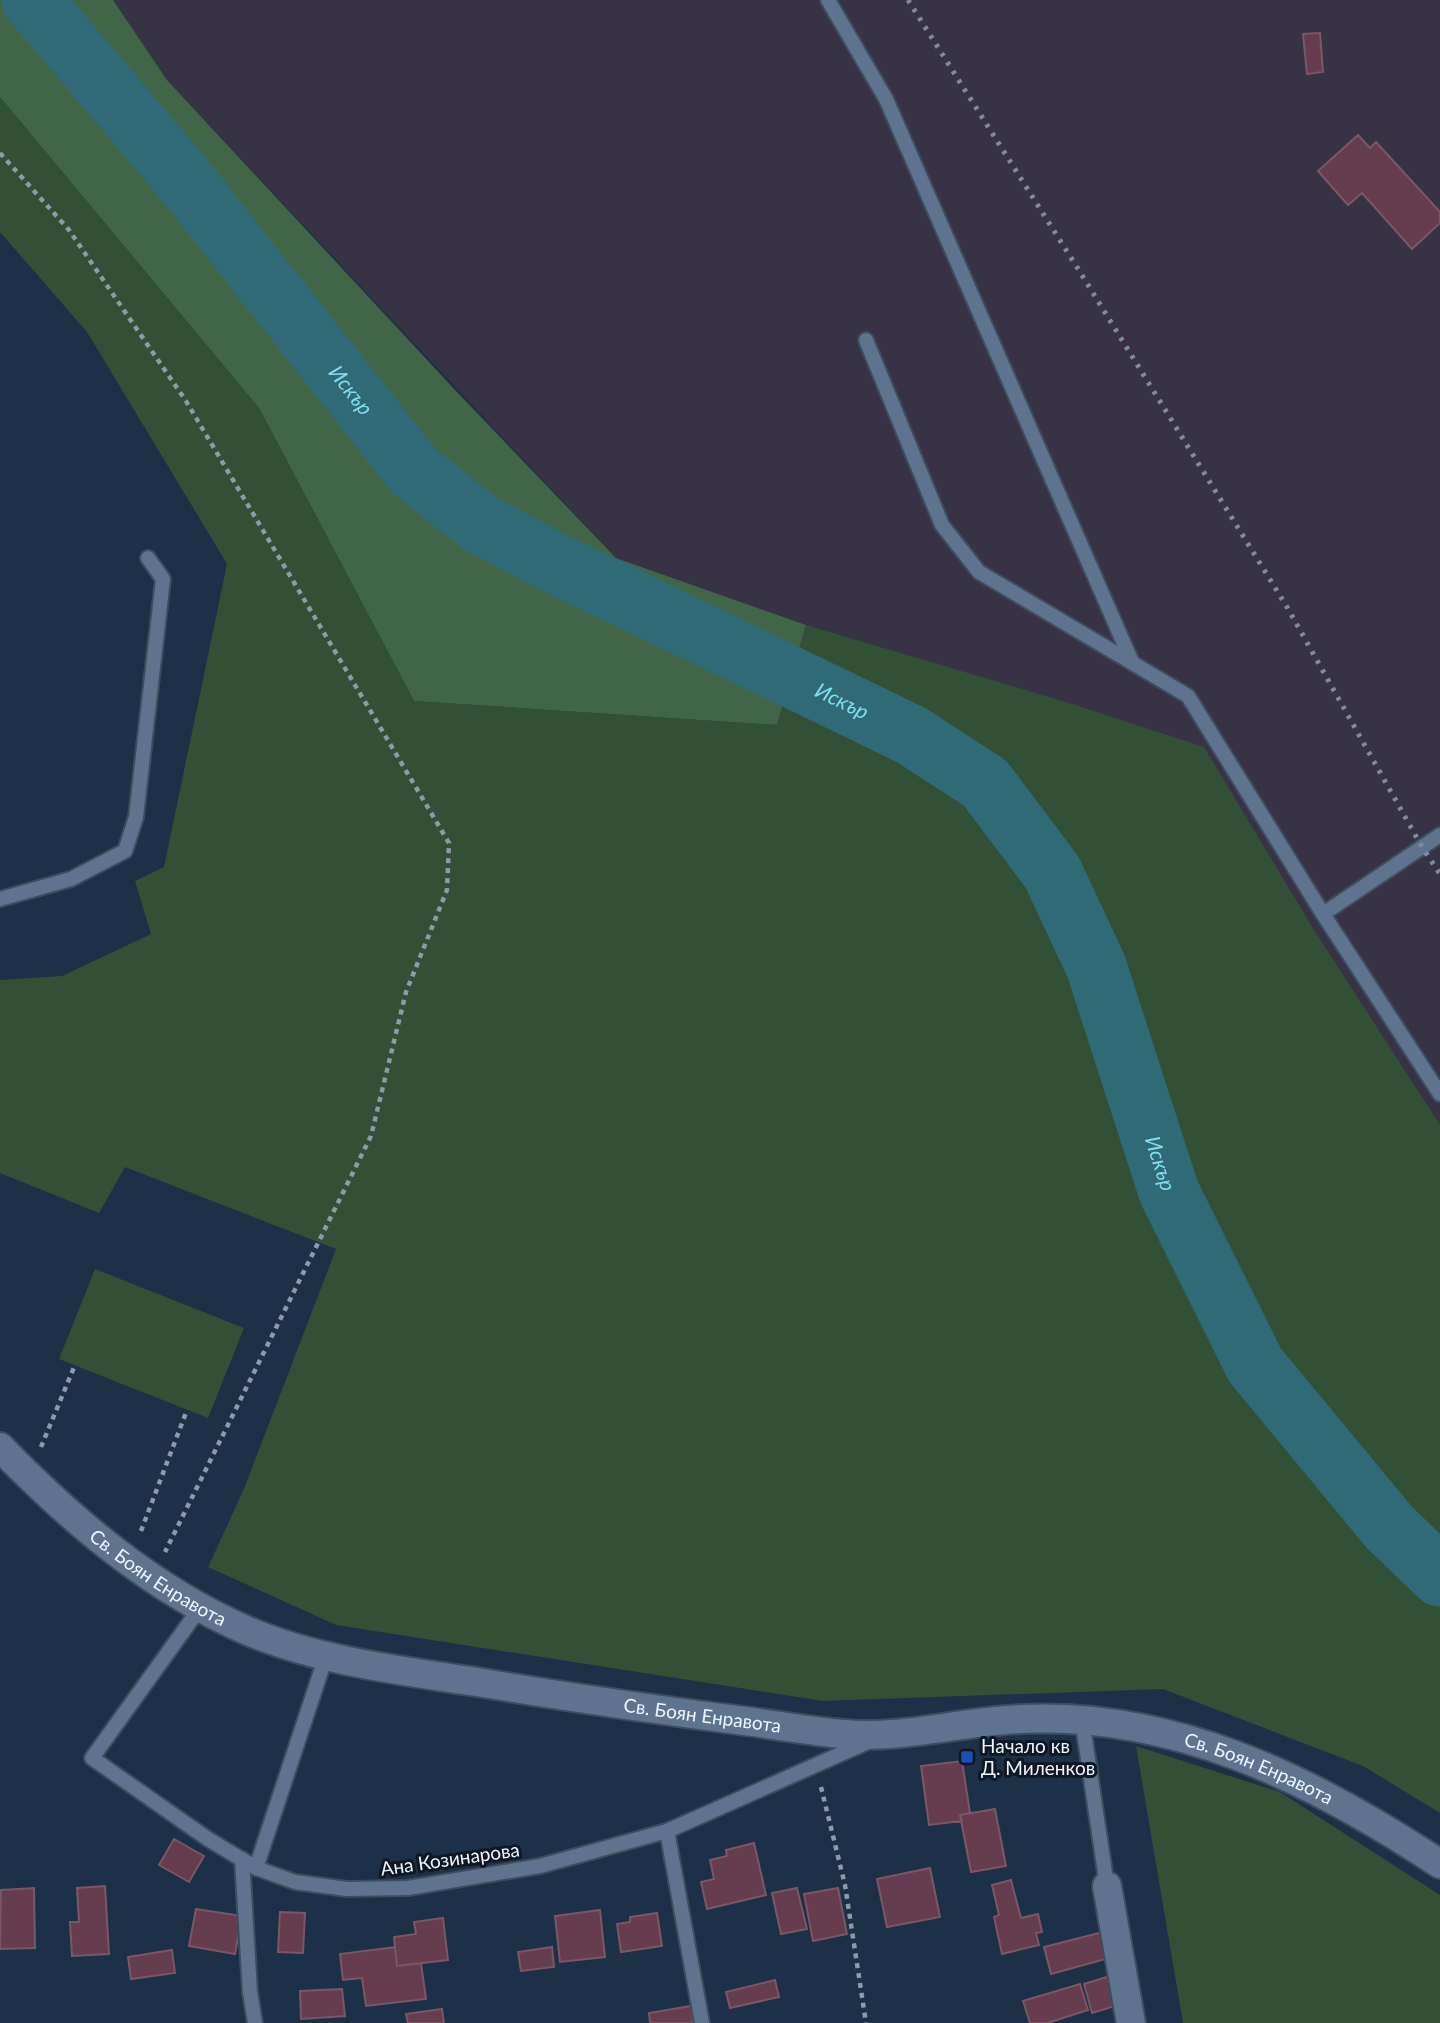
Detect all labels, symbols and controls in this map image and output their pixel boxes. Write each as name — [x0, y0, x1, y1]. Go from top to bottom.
water label: Искър — [324, 360, 379, 419]
water label: Искър — [812, 677, 873, 724]
water label: Искър — [1141, 1133, 1182, 1194]
street label: Св. Боян Енравота — [86, 1524, 230, 1630]
street label: Св. Боян Енравота — [622, 1693, 783, 1737]
street label: Св. Боян Енравота — [1182, 1727, 1337, 1809]
place label: Начало кв Д. Миленков — [981, 1734, 1095, 1779]
marker: Начало кв Д. Миленков — [959, 1749, 975, 1765]
street label: Ана Козинарова — [379, 1837, 521, 1880]

